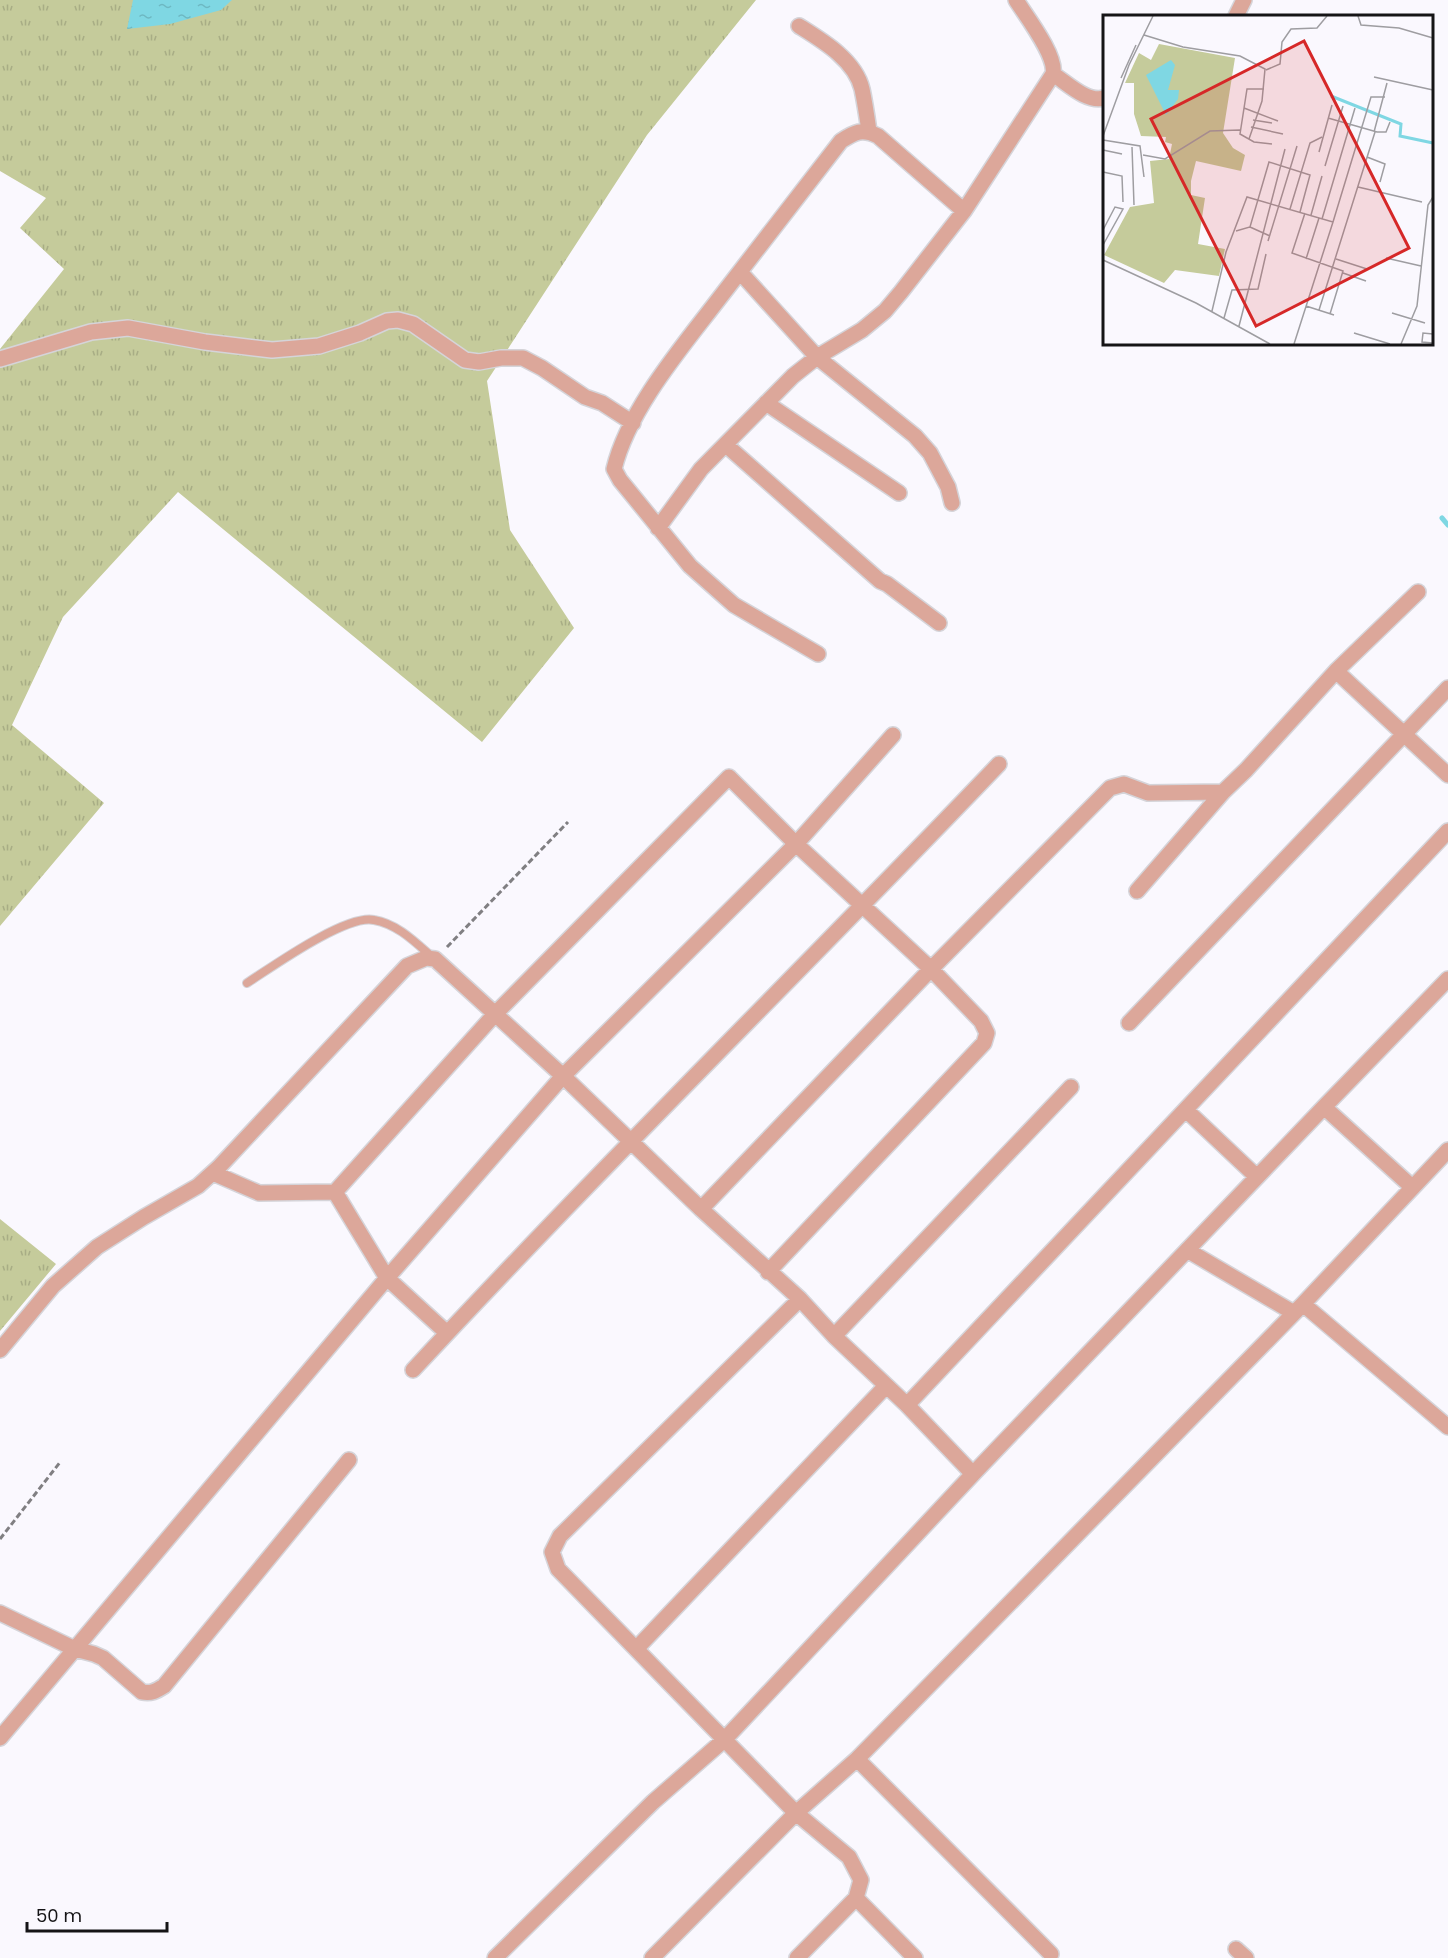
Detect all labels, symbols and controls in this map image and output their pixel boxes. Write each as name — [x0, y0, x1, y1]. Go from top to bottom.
inset map — [1103, 15, 1433, 345]
scale bar — [27, 1895, 166, 1933]
text: 50 m — [36, 1903, 82, 1928]

